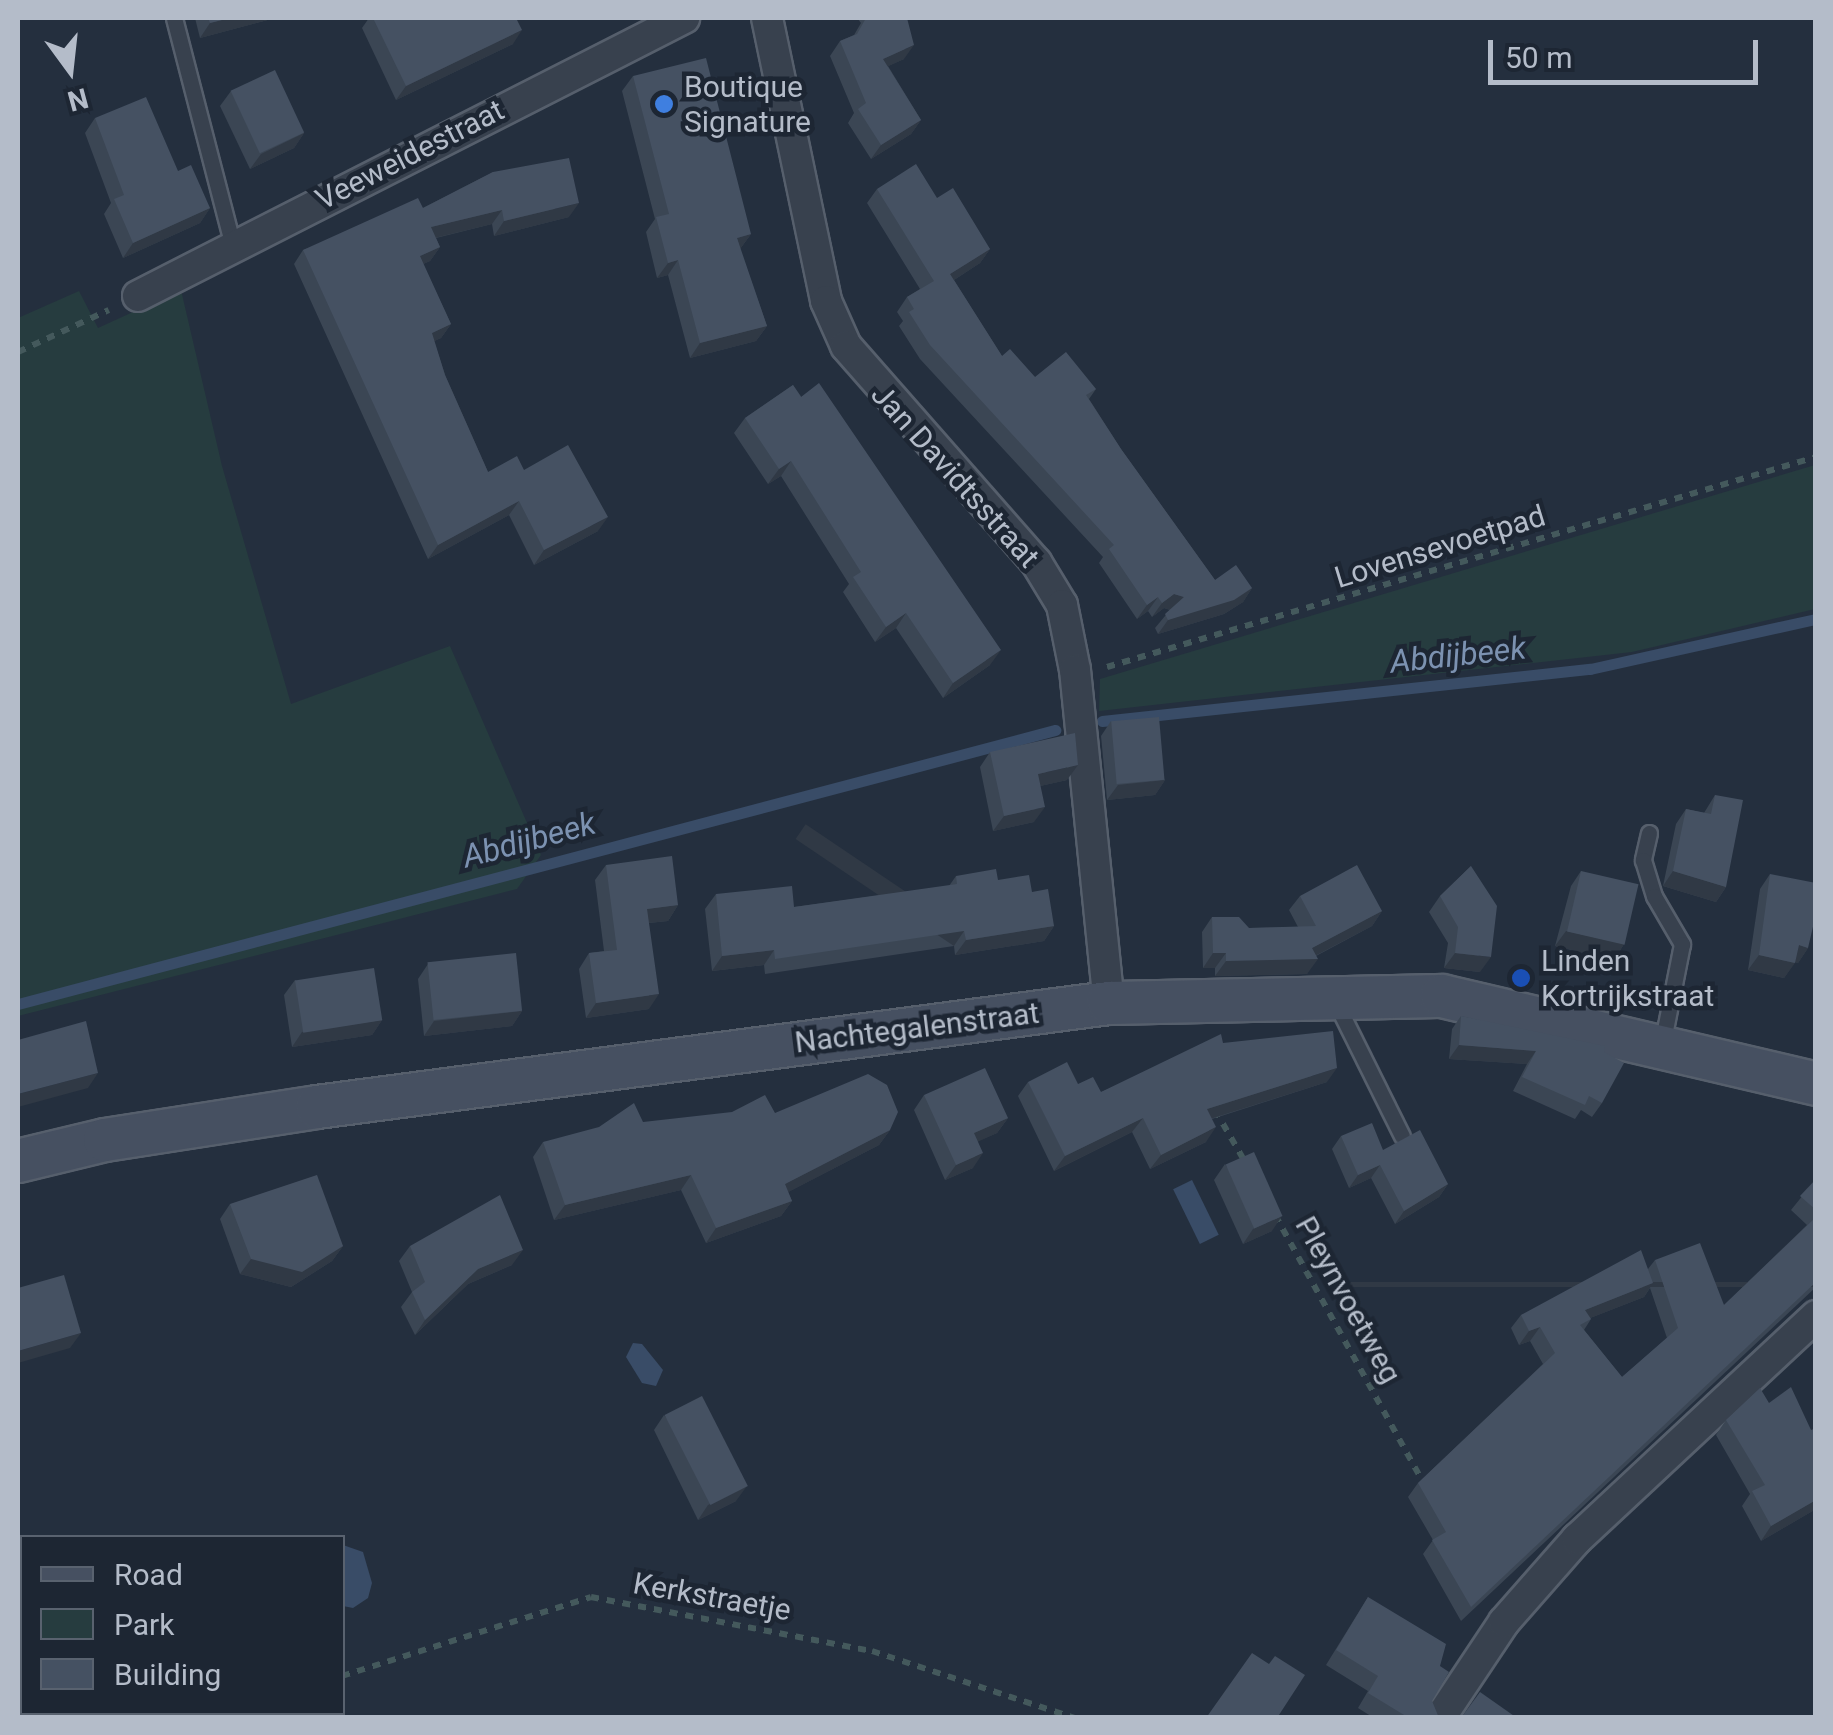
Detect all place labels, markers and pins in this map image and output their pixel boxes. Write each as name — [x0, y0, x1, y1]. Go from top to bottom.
place label: Boutique Signature — [684, 69, 811, 140]
marker: Boutique Signature — [653, 93, 675, 115]
place label: Linden Kortrijkstraat — [1541, 943, 1714, 1014]
marker: Linden Kortrijkstraat — [1510, 967, 1532, 989]

